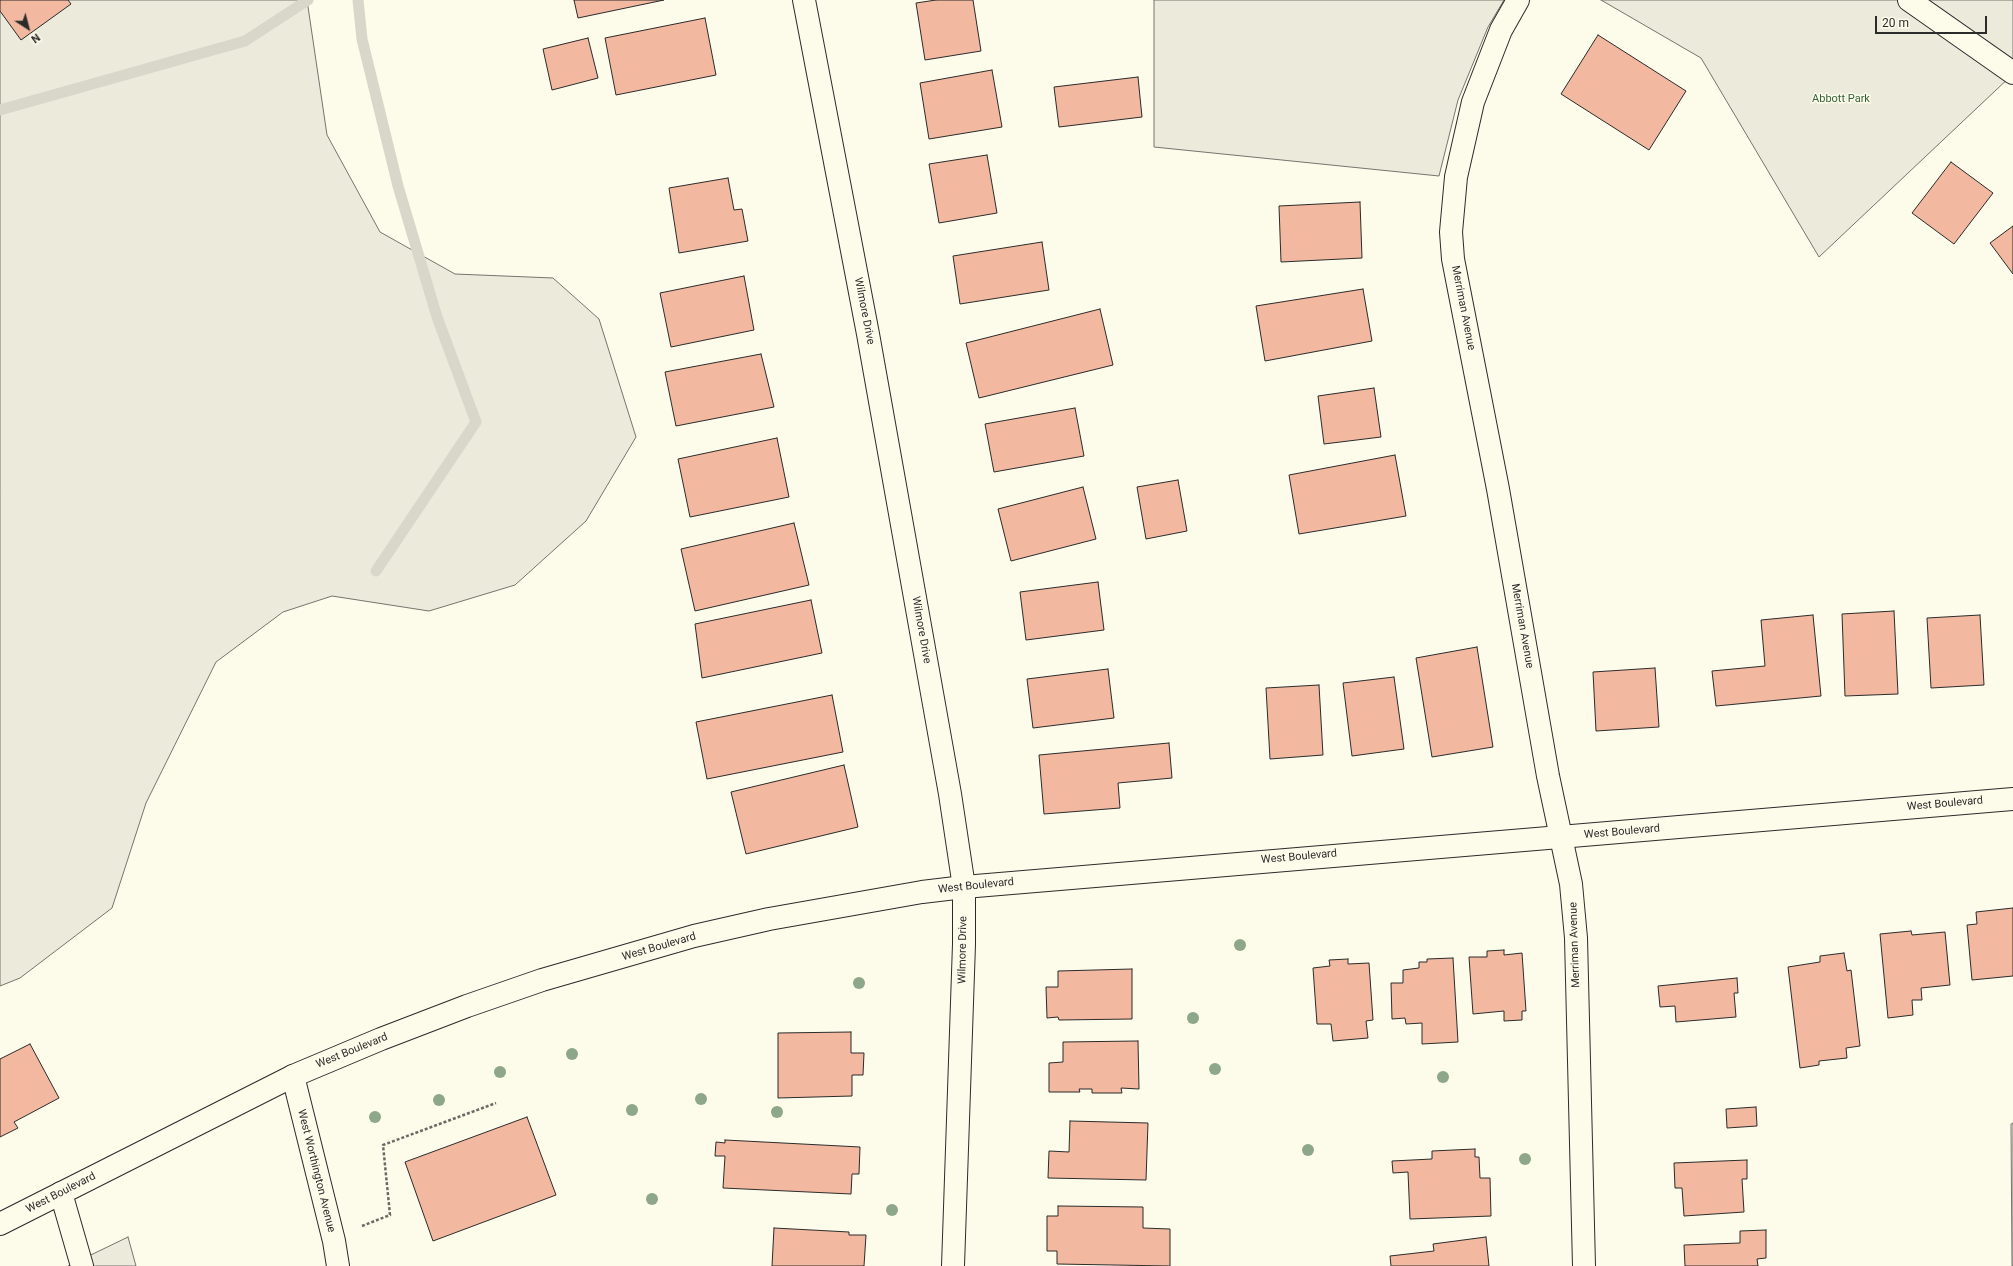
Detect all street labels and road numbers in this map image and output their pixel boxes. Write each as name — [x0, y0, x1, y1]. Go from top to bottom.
street label: Merriman Avenue — [1448, 265, 1478, 351]
street label: Wilmore Drive — [851, 276, 877, 346]
street label: Merriman Avenue — [1508, 583, 1536, 669]
street label: Wilmore Drive — [909, 595, 933, 665]
street label: West Boulevard — [1907, 794, 1983, 814]
street label: West Boulevard — [1584, 822, 1660, 842]
street label: West Boulevard — [1261, 847, 1337, 867]
street label: West Boulevard — [937, 875, 1015, 897]
street label: Merriman Avenue — [1567, 902, 1583, 988]
street label: Wilmore Drive — [956, 916, 970, 984]
street label: West Boulevard — [621, 930, 697, 964]
street label: West Boulevard — [314, 1031, 390, 1071]
street label: West Worthington Avenue — [294, 1108, 338, 1234]
street label: West Boulevard — [24, 1170, 98, 1216]

